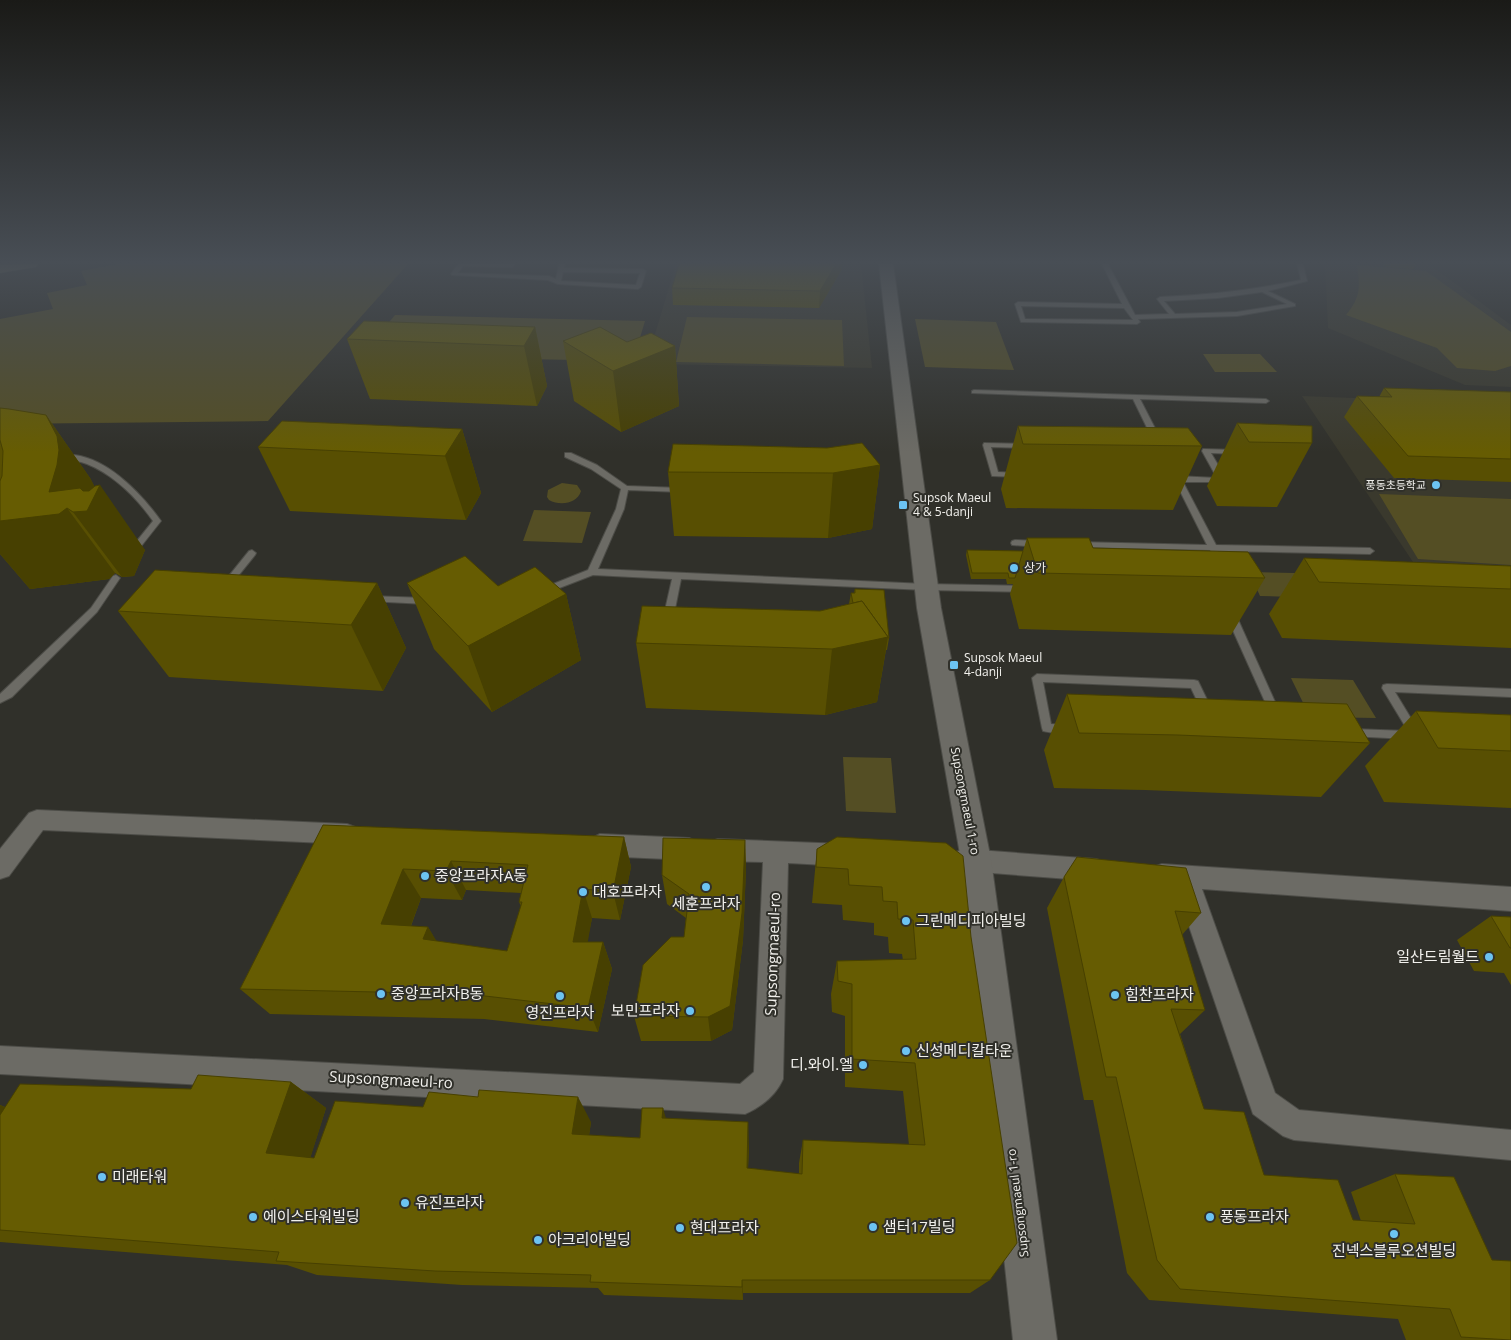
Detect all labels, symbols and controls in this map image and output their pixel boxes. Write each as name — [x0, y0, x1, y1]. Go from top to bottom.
place label: 풍동초등학교 — [1365, 477, 1426, 492]
marker: 풍동초등학교 — [1430, 479, 1442, 491]
place label: Supsok Maeul 4 & 5-danji — [913, 489, 991, 520]
marker: Supsok Maeul 4 & 5-danji — [897, 499, 909, 511]
place label: 상가 — [1024, 559, 1046, 576]
marker: 상가 — [1008, 562, 1020, 574]
place label: Supsok Maeul 4-danji — [964, 649, 1042, 680]
marker: Supsok Maeul 4-danji — [948, 659, 960, 671]
street label: Supsongmaeul 1-ro — [947, 746, 984, 856]
place label: 중앙프라자A동 — [435, 865, 527, 885]
marker: 중앙프라자A동 — [419, 870, 431, 882]
place label: 대호프라자 — [593, 881, 662, 901]
marker: 세훈프라자 — [700, 881, 712, 893]
marker: 대호프라자 — [577, 886, 589, 898]
street label: Supsongmaeul-ro — [760, 892, 784, 1016]
place label: 세훈프라자 — [671, 893, 741, 913]
place label: 그린메디피아빌딩 — [916, 910, 1026, 930]
marker: 그린메디피아빌딩 — [900, 915, 912, 927]
place label: 일산드림월드 — [1396, 946, 1479, 966]
marker: 일산드림월드 — [1483, 951, 1495, 963]
place label: 중앙프라자B동 — [391, 983, 484, 1003]
place label: 힘찬프라자 — [1125, 984, 1194, 1004]
marker: 중앙프라자B동 — [375, 988, 387, 1000]
marker: 힘찬프라자 — [1109, 989, 1121, 1001]
marker: 영진프라자 — [554, 990, 566, 1002]
place label: 보민프라자 — [611, 1000, 680, 1020]
place label: 영진프라자 — [525, 1002, 595, 1022]
marker: 보민프라자 — [684, 1005, 696, 1017]
place label: 신성메디칼타운 — [916, 1040, 1013, 1060]
marker: 신성메디칼타운 — [900, 1045, 912, 1057]
place label: 디.와이.엘 — [790, 1054, 853, 1074]
marker: 디.와이.엘 — [857, 1059, 869, 1071]
street label: Supsongmaeul-ro — [329, 1066, 453, 1092]
street label: Supsongmaeul 1-ro — [1002, 1148, 1033, 1258]
place label: 미래타워 — [112, 1166, 167, 1186]
marker: 미래타워 — [96, 1171, 108, 1183]
place label: 유진프라자 — [415, 1192, 484, 1212]
marker: 유진프라자 — [399, 1197, 411, 1209]
place label: 에이스타워빌딩 — [263, 1206, 360, 1226]
place label: 풍동프라자 — [1220, 1206, 1289, 1226]
marker: 에이스타워빌딩 — [247, 1211, 259, 1223]
marker: 풍동프라자 — [1204, 1211, 1216, 1223]
place label: 샘터17빌딩 — [883, 1216, 955, 1236]
place label: 현대프라자 — [690, 1217, 759, 1237]
marker: 샘터17빌딩 — [867, 1221, 879, 1233]
marker: 현대프라자 — [674, 1222, 686, 1234]
marker: 진넥스블루오션빌딩 — [1388, 1228, 1400, 1240]
place label: 아크리아빌딩 — [548, 1229, 631, 1249]
marker: 아크리아빌딩 — [532, 1234, 544, 1246]
place label: 진넥스블루오션빌딩 — [1332, 1240, 1456, 1260]

